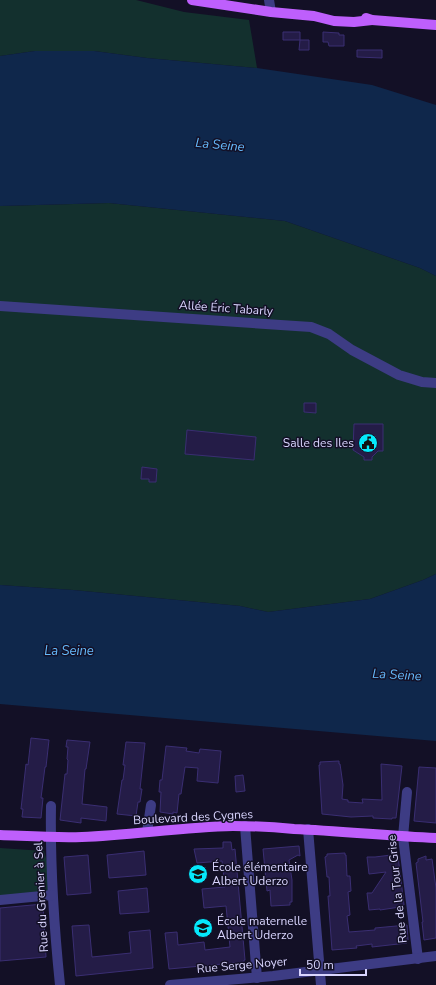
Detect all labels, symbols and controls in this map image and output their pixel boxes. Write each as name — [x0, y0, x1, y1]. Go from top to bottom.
water label: La Seine — [194, 134, 245, 156]
street label: Allée Éric Tabarly — [178, 297, 274, 319]
public building icon: Salle des Iles — [357, 432, 379, 454]
place label: Salle des Iles — [283, 435, 354, 451]
water label: La Seine — [44, 642, 94, 660]
water label: La Seine — [372, 665, 422, 685]
street label: Boulevard des Cygnes — [133, 806, 254, 828]
street label: Rue de la Tour Grise — [383, 834, 411, 944]
street label: Rue du Grenier à Sel — [30, 841, 52, 953]
place label: École élémentaire Albert Uderzo — [212, 859, 308, 889]
school or university icon: École élémentaire Albert Uderzo — [187, 863, 209, 885]
place label: École maternelle Albert Uderzo — [217, 913, 307, 943]
school or university icon: École maternelle Albert Uderzo — [192, 917, 214, 939]
scale bar — [300, 951, 366, 977]
street label: Rue Serge Noyer — [196, 953, 289, 977]
text: 50 m — [306, 957, 334, 973]

